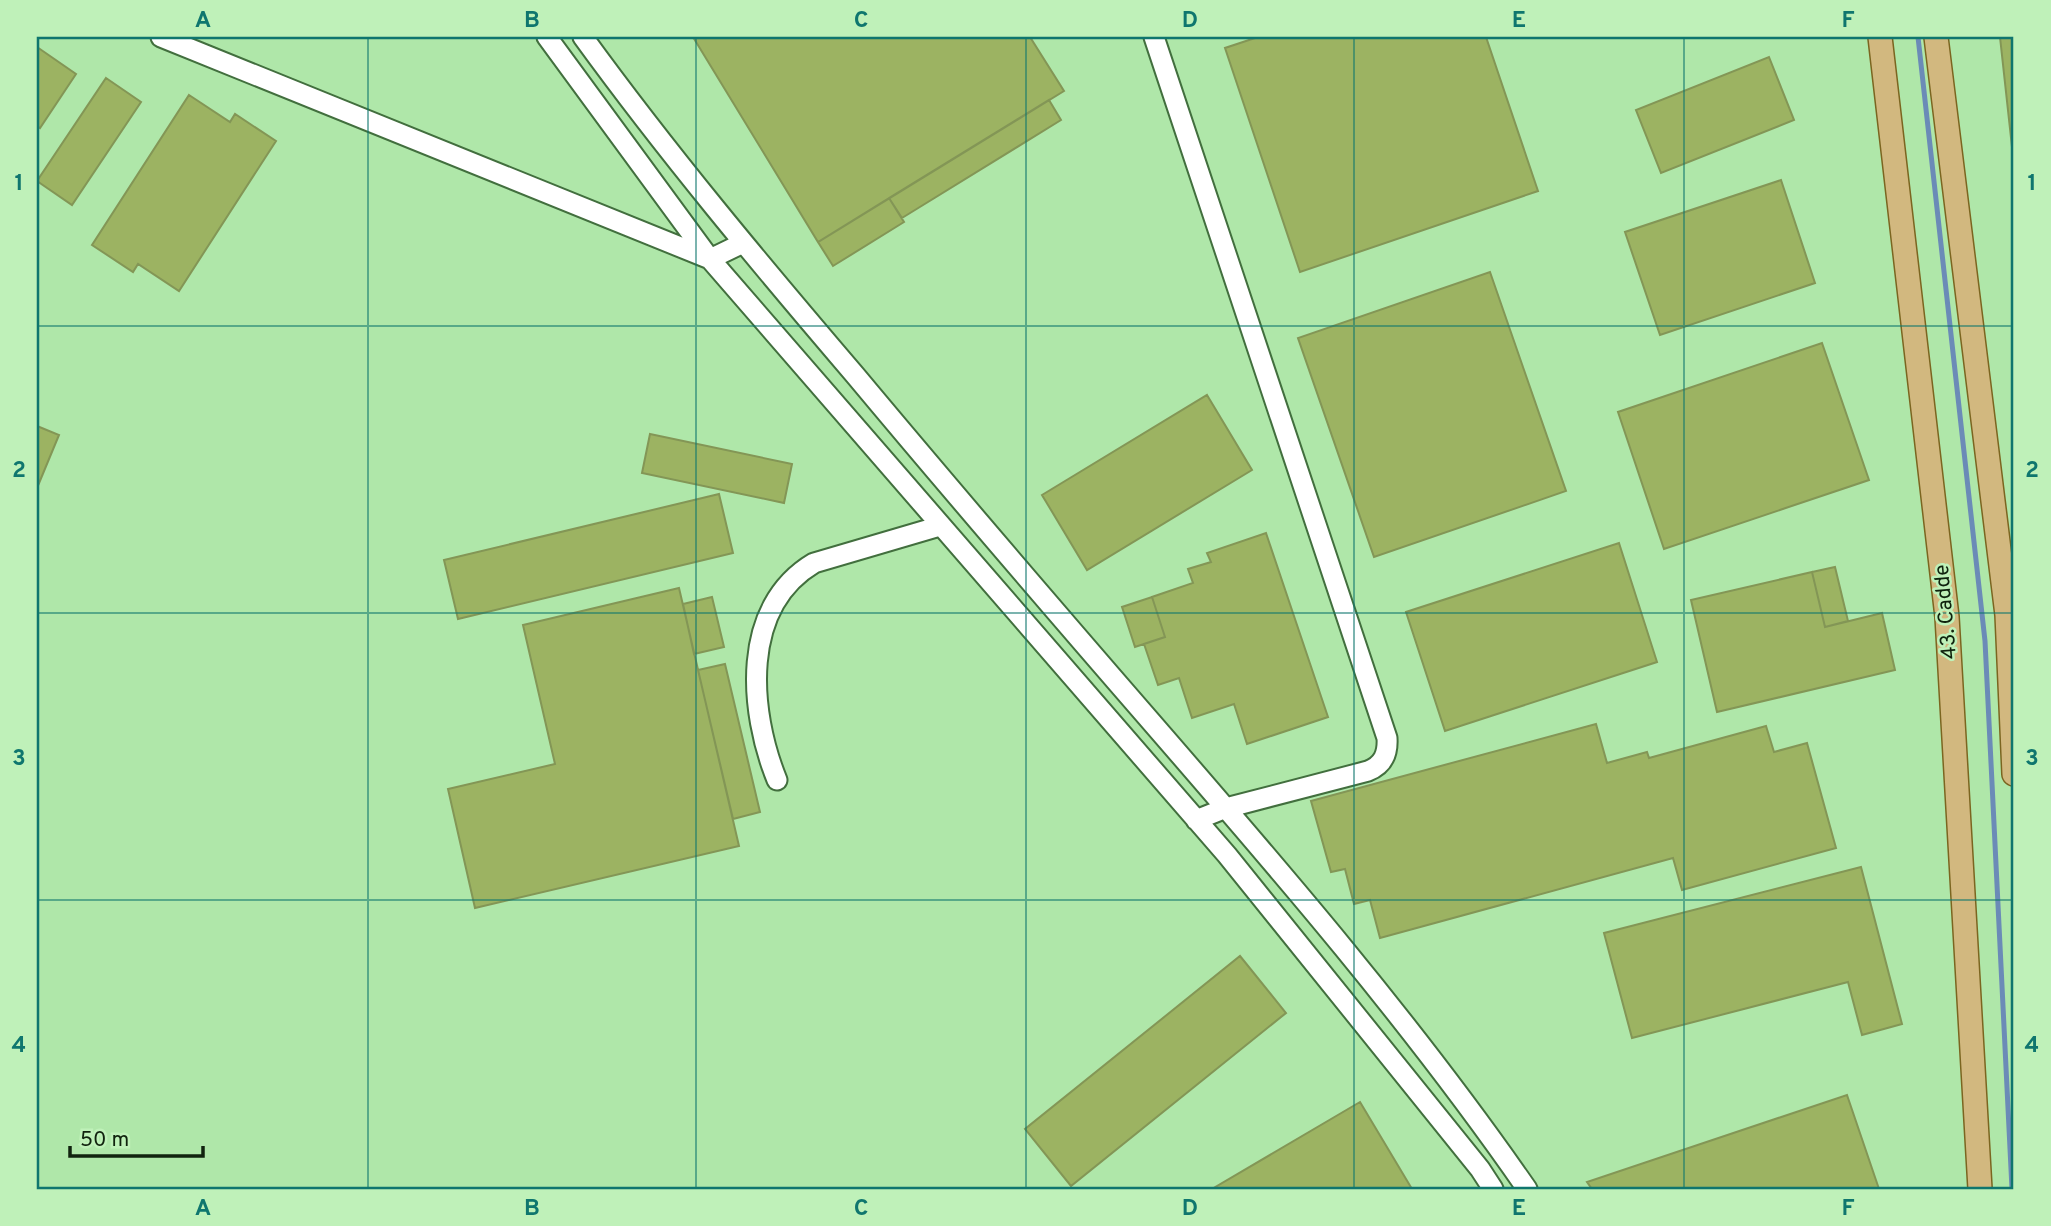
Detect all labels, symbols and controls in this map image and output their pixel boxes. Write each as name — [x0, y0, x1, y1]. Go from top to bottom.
text: A — [195, 7, 211, 36]
text: B — [524, 7, 540, 36]
text: C — [854, 7, 868, 36]
text: D — [1182, 7, 1198, 36]
text: E — [1512, 7, 1526, 36]
text: F — [1841, 7, 1855, 36]
text: 1 — [14, 170, 24, 199]
text: 1 — [2027, 170, 2037, 199]
text: 2 — [12, 457, 26, 486]
text: 2 — [2025, 457, 2039, 486]
street label: 43. Cadde — [1929, 563, 1964, 660]
text: 3 — [12, 745, 26, 774]
text: 3 — [2025, 745, 2039, 774]
text: 4 — [12, 1032, 26, 1061]
text: 4 — [2025, 1032, 2039, 1061]
scale bar — [70, 1114, 203, 1158]
text: 50 m — [80, 1127, 129, 1154]
text: A — [195, 1195, 211, 1224]
text: B — [524, 1195, 540, 1224]
text: C — [854, 1195, 868, 1224]
text: D — [1182, 1195, 1198, 1224]
text: E — [1512, 1195, 1526, 1224]
text: F — [1841, 1195, 1855, 1224]

